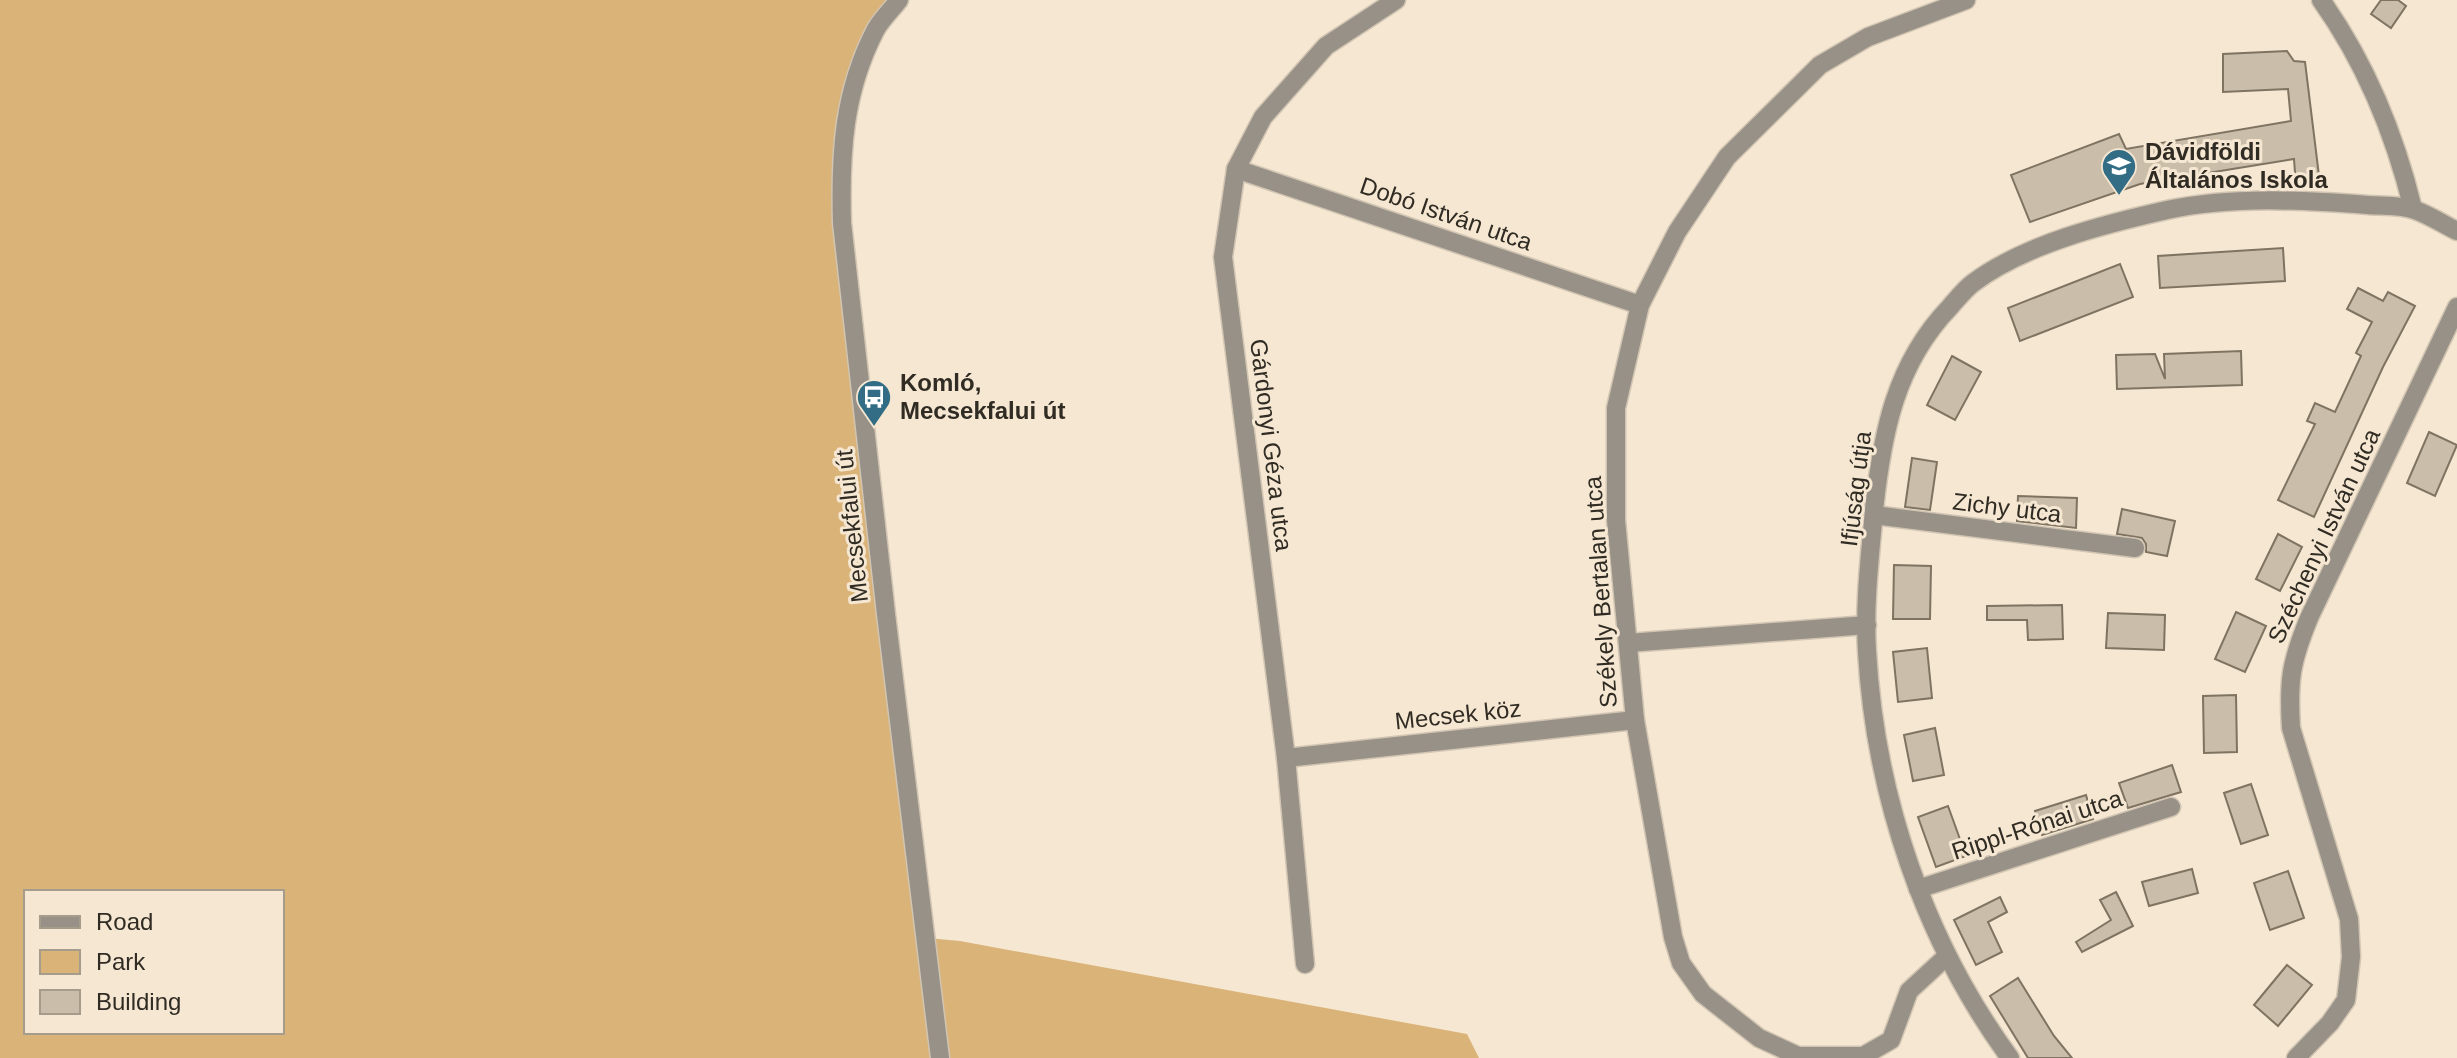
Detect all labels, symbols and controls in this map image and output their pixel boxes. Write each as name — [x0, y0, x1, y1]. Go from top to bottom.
place label: Dávidföldi Általános Iskola — [2145, 138, 2328, 193]
school or university icon: Dávidföldi Általános Iskola — [2100, 147, 2138, 197]
street label: Dobó István utca — [1357, 171, 1536, 256]
street label: Gárdonyi Géza utca — [1245, 337, 1298, 553]
place label: Komló, Mecsekfalui út — [900, 369, 1065, 424]
bus stop icon: Komló, Mecsekfalui út — [855, 378, 893, 428]
street label: Széchenyi István utca — [2262, 424, 2385, 647]
street label: Ifjúság útja — [1835, 429, 1876, 548]
street label: Mecsekfalui út — [830, 448, 873, 604]
street label: Székely Bertalan utca — [1579, 475, 1622, 709]
street label: Zichy utca — [1951, 487, 2064, 528]
street label: Mecsek köz — [1394, 694, 1522, 735]
street label: Rippl-Rónai utca — [1948, 784, 2126, 865]
legend — [24, 890, 284, 1034]
text: Road — [96, 908, 153, 935]
text: Park — [96, 948, 146, 975]
text: Building — [96, 988, 181, 1015]

